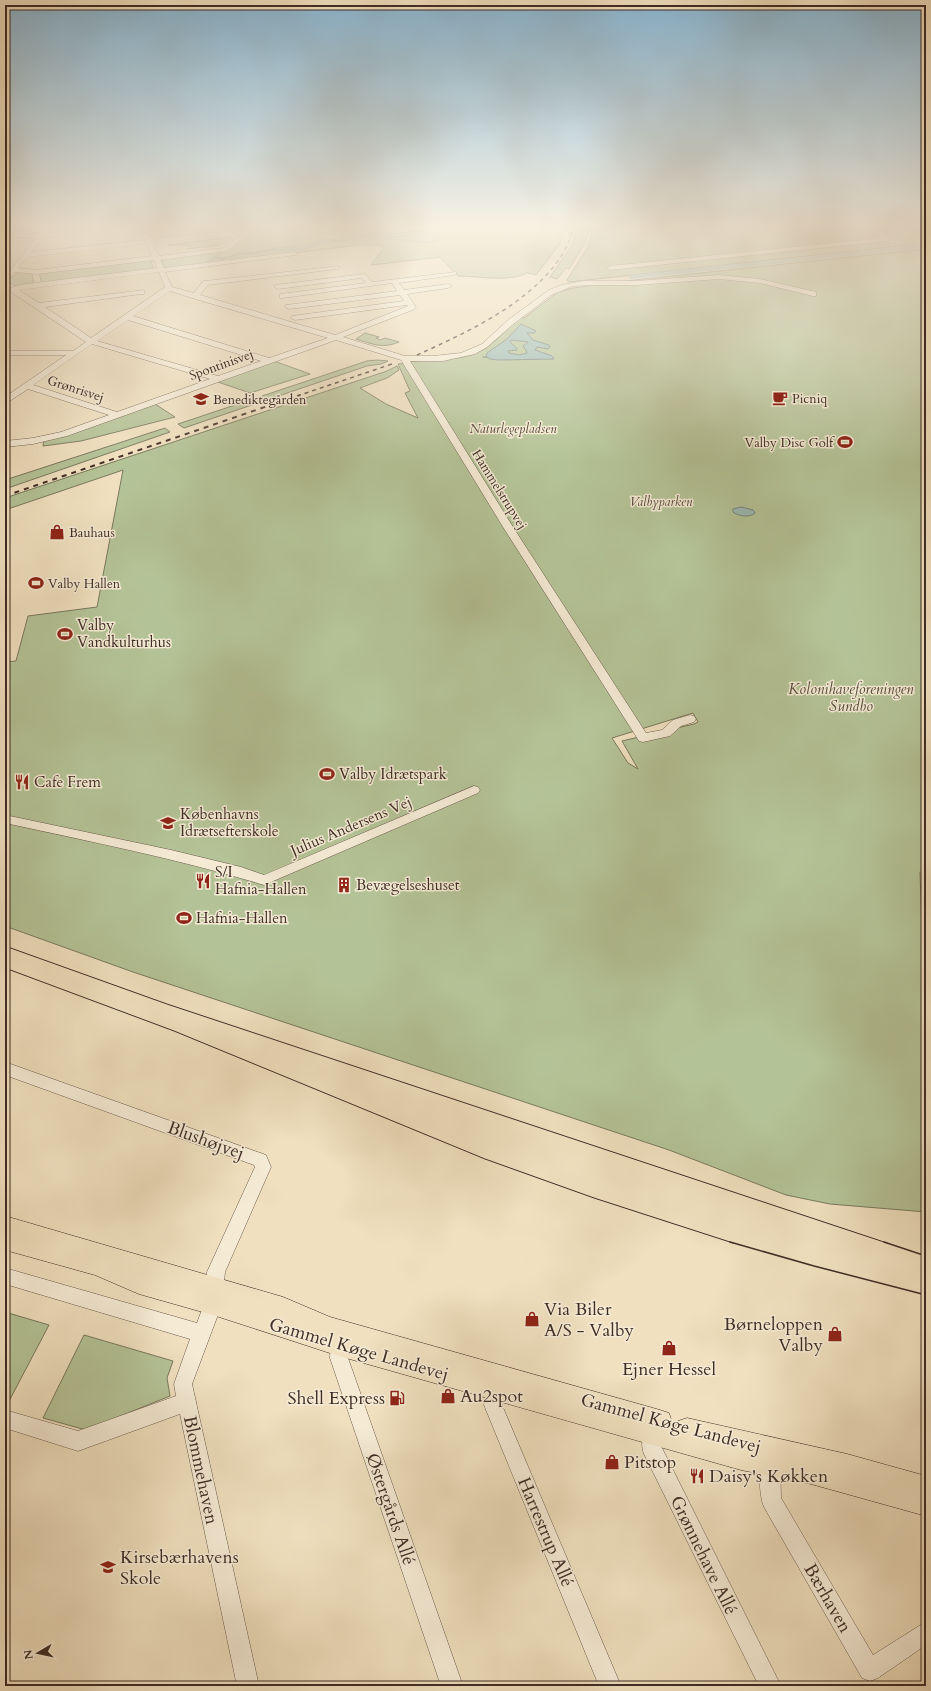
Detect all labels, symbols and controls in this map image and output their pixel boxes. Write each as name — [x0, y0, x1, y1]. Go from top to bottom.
street label: Spontinisvej — [187, 345, 256, 385]
street label: Grønrisvej — [45, 371, 106, 407]
cafe icon: Picniq — [771, 389, 789, 407]
school or university icon: Benediktegården — [192, 390, 210, 408]
place label: Picniq — [792, 390, 827, 408]
place label: Benediktegården — [213, 391, 307, 409]
park label: Naturlegepladsen — [469, 420, 557, 438]
sports icon: Valby Disc Golf — [836, 433, 854, 451]
place label: Valby Disc Golf — [745, 434, 835, 452]
street label: Hammelstrupvej — [467, 446, 531, 533]
park label: Valbyparken — [630, 493, 693, 511]
shop icon: Bauhaus — [48, 523, 66, 541]
place label: Bauhaus — [69, 524, 115, 542]
sports icon: Valby Hallen — [27, 574, 45, 592]
place label: Valby Hallen — [48, 575, 121, 593]
place label: Valby Vandkulturhus — [77, 615, 171, 652]
sports icon: Valby Vandkulturhus — [56, 625, 74, 643]
park label: Kolonihaveforeningen Sundbo — [788, 679, 914, 716]
place label: Valby Idrætspark — [339, 764, 447, 784]
sports icon: Valby Idrætspark — [318, 765, 336, 783]
place label: Cafe Frem — [34, 772, 101, 792]
restaurant icon: Cafe Frem — [13, 773, 31, 791]
street label: Julius Andersens Vej — [286, 791, 415, 861]
place label: Københavns Idrætsefterskole — [180, 804, 279, 841]
school or university icon: Københavns Idrætsefterskole — [159, 814, 177, 832]
place label: S/I Hafnia-Hallen — [215, 862, 307, 899]
restaurant icon: S/I Hafnia-Hallen — [194, 872, 212, 890]
place label: Bevægelseshuset — [356, 875, 460, 895]
building icon: Bevægelseshuset — [335, 876, 353, 894]
place label: Hafnia-Hallen — [196, 908, 288, 928]
sports icon: Hafnia-Hallen — [175, 909, 193, 927]
street label: Blushøjvej — [164, 1115, 248, 1166]
place label: Via Biler A/S - Valby — [544, 1297, 635, 1343]
shop icon: Via Biler A/S - Valby — [523, 1310, 541, 1328]
street label: Gammel Køge Landevej — [266, 1312, 452, 1387]
place label: Børneloppen Valby — [724, 1312, 824, 1358]
shop icon: Børneloppen Valby — [826, 1325, 844, 1343]
shop icon: Ejner Hessel — [660, 1339, 678, 1357]
place label: Ejner Hessel — [622, 1357, 716, 1382]
place label: Au2spot — [460, 1384, 523, 1409]
place label: Shell Express — [288, 1386, 385, 1411]
shop icon: Au2spot — [439, 1387, 457, 1405]
street label: Gammel Køge Landevej — [578, 1387, 764, 1460]
fuel station icon: Shell Express — [388, 1389, 406, 1407]
street label: Blommehaven — [177, 1414, 224, 1527]
street label: Østergårds Allé — [360, 1450, 421, 1569]
place label: Pitstop — [624, 1450, 676, 1475]
shop icon: Pitstop — [603, 1453, 621, 1471]
place label: Daisy's Køkken — [709, 1464, 829, 1489]
restaurant icon: Daisy's Køkken — [688, 1467, 706, 1485]
street label: Harrestrup Allé — [511, 1474, 580, 1591]
street label: Grønnehave Allé — [664, 1492, 743, 1619]
place label: Kirsebærhavens Skole — [120, 1545, 239, 1591]
school or university icon: Kirsebærhavens Skole — [99, 1558, 117, 1576]
street label: Bærhaven — [798, 1559, 858, 1638]
north arrow — [18, 1633, 58, 1673]
text: N — [20, 1648, 37, 1660]

